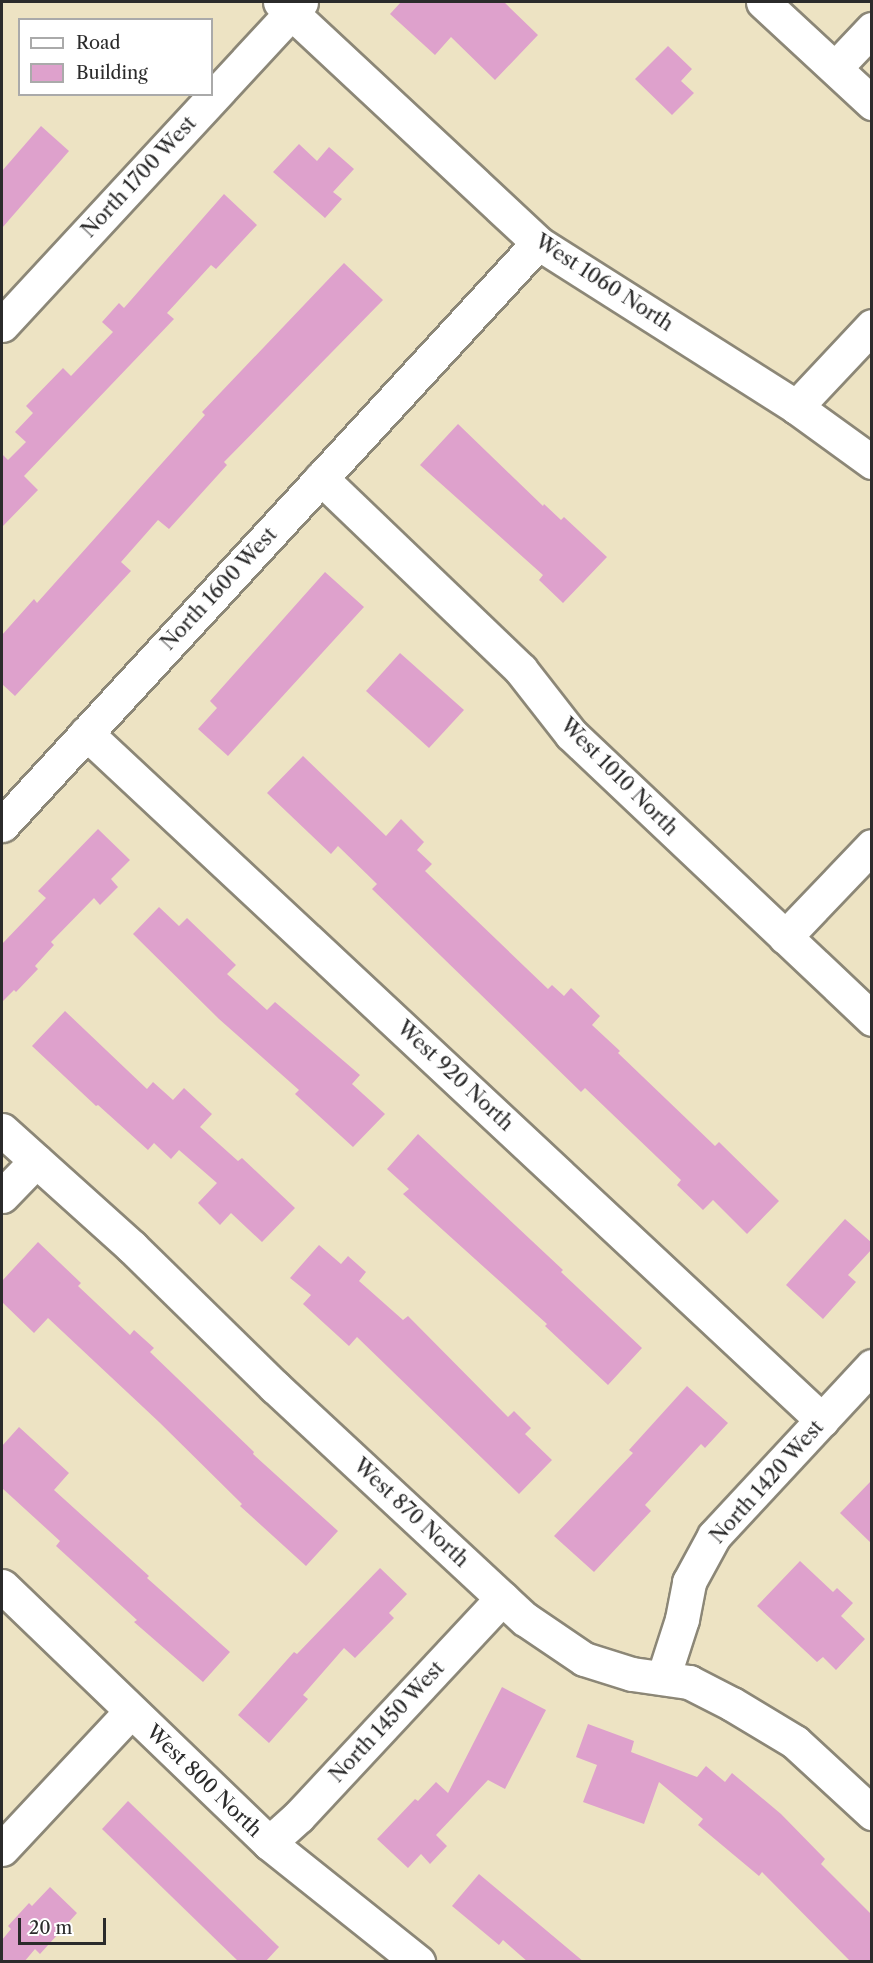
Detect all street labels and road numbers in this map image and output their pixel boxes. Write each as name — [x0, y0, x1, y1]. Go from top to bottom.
street label: North 1700 West — [76, 111, 202, 243]
street label: West 1060 North — [531, 230, 677, 336]
street label: North 1600 West — [156, 522, 282, 656]
street label: West 1010 North — [555, 713, 683, 841]
street label: West 920 North — [392, 1016, 518, 1136]
street label: North 1420 West — [705, 1415, 829, 1549]
street label: West 870 North — [349, 1454, 473, 1572]
street label: North 1450 West — [325, 1656, 449, 1788]
street label: West 800 North — [141, 1720, 267, 1842]

